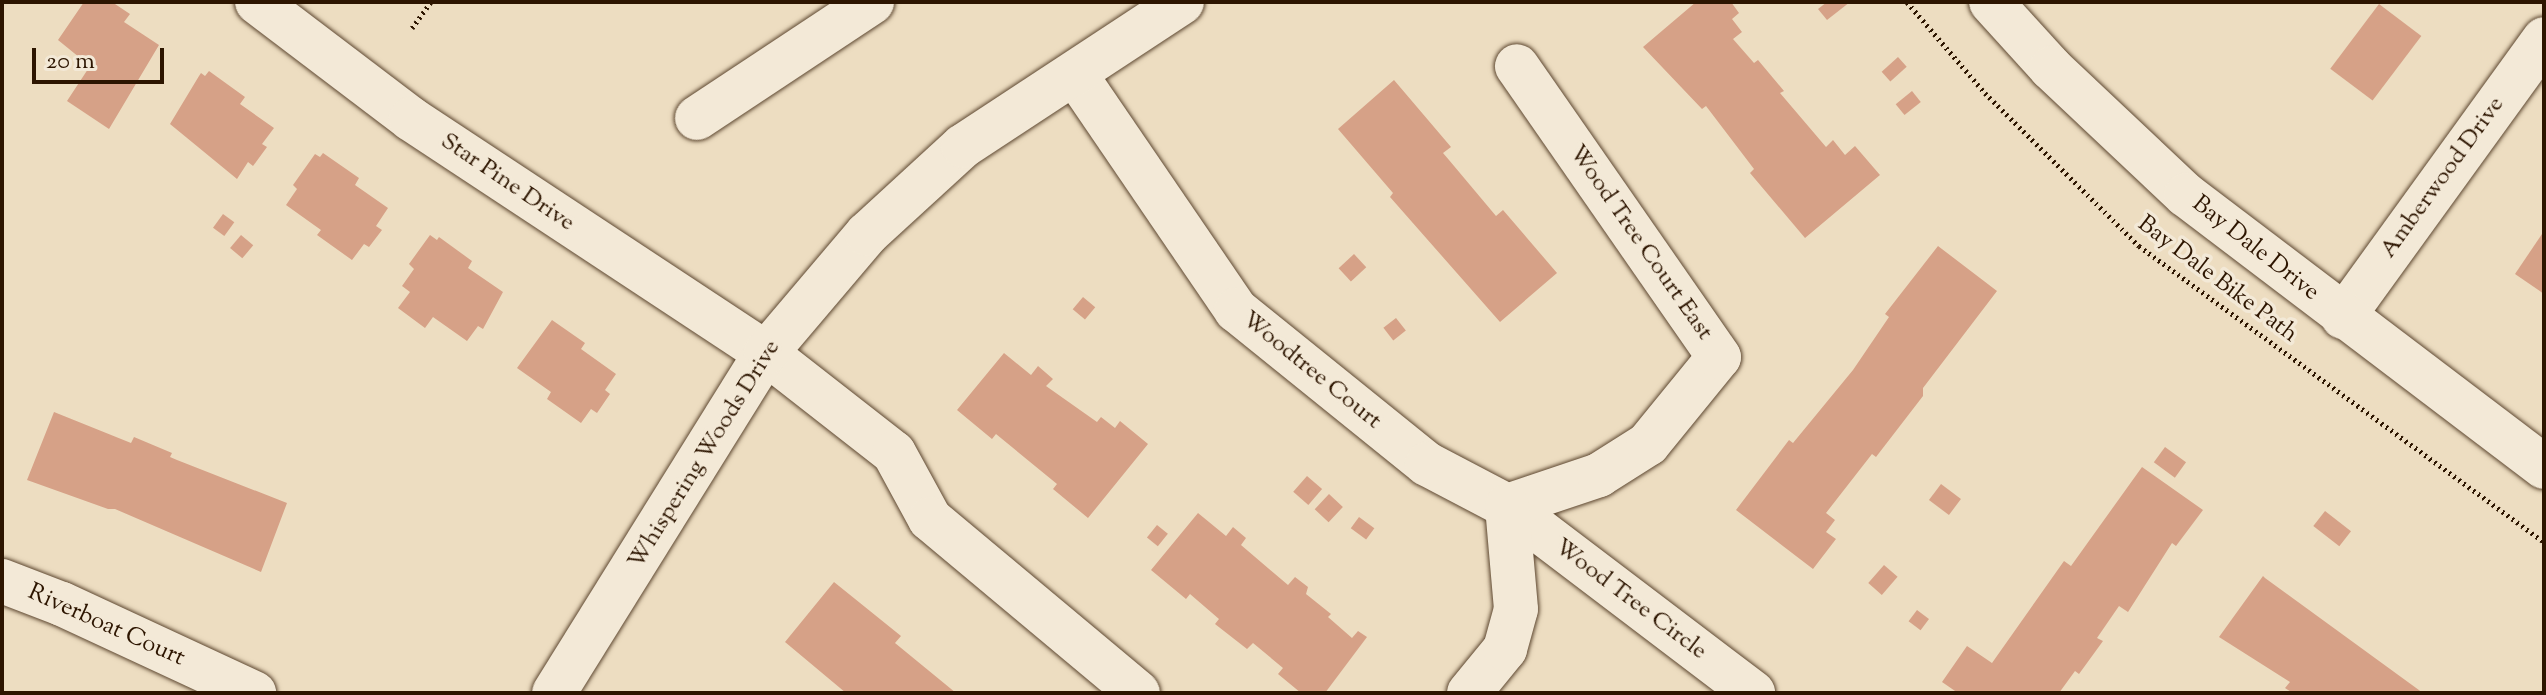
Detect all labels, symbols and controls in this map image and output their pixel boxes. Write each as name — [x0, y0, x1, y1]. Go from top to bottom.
scale bar — [36, 32, 168, 82]
text: 20 m — [46, 45, 95, 79]
street label: Amberwood Drive — [2375, 92, 2511, 264]
street label: Star Pine Drive — [435, 128, 579, 238]
street label: Wood Tree Court East — [1562, 140, 1718, 346]
street label: Bay Dale Drive — [2186, 190, 2324, 308]
street label: Bay Dale Bike Path — [2131, 210, 2303, 350]
street label: Woodtree Court — [1235, 306, 1387, 436]
street label: Whispering Woods Drive — [623, 335, 787, 575]
street label: Wood Tree Circle — [1548, 533, 1712, 667]
street label: Riverboat Court — [23, 578, 189, 674]

